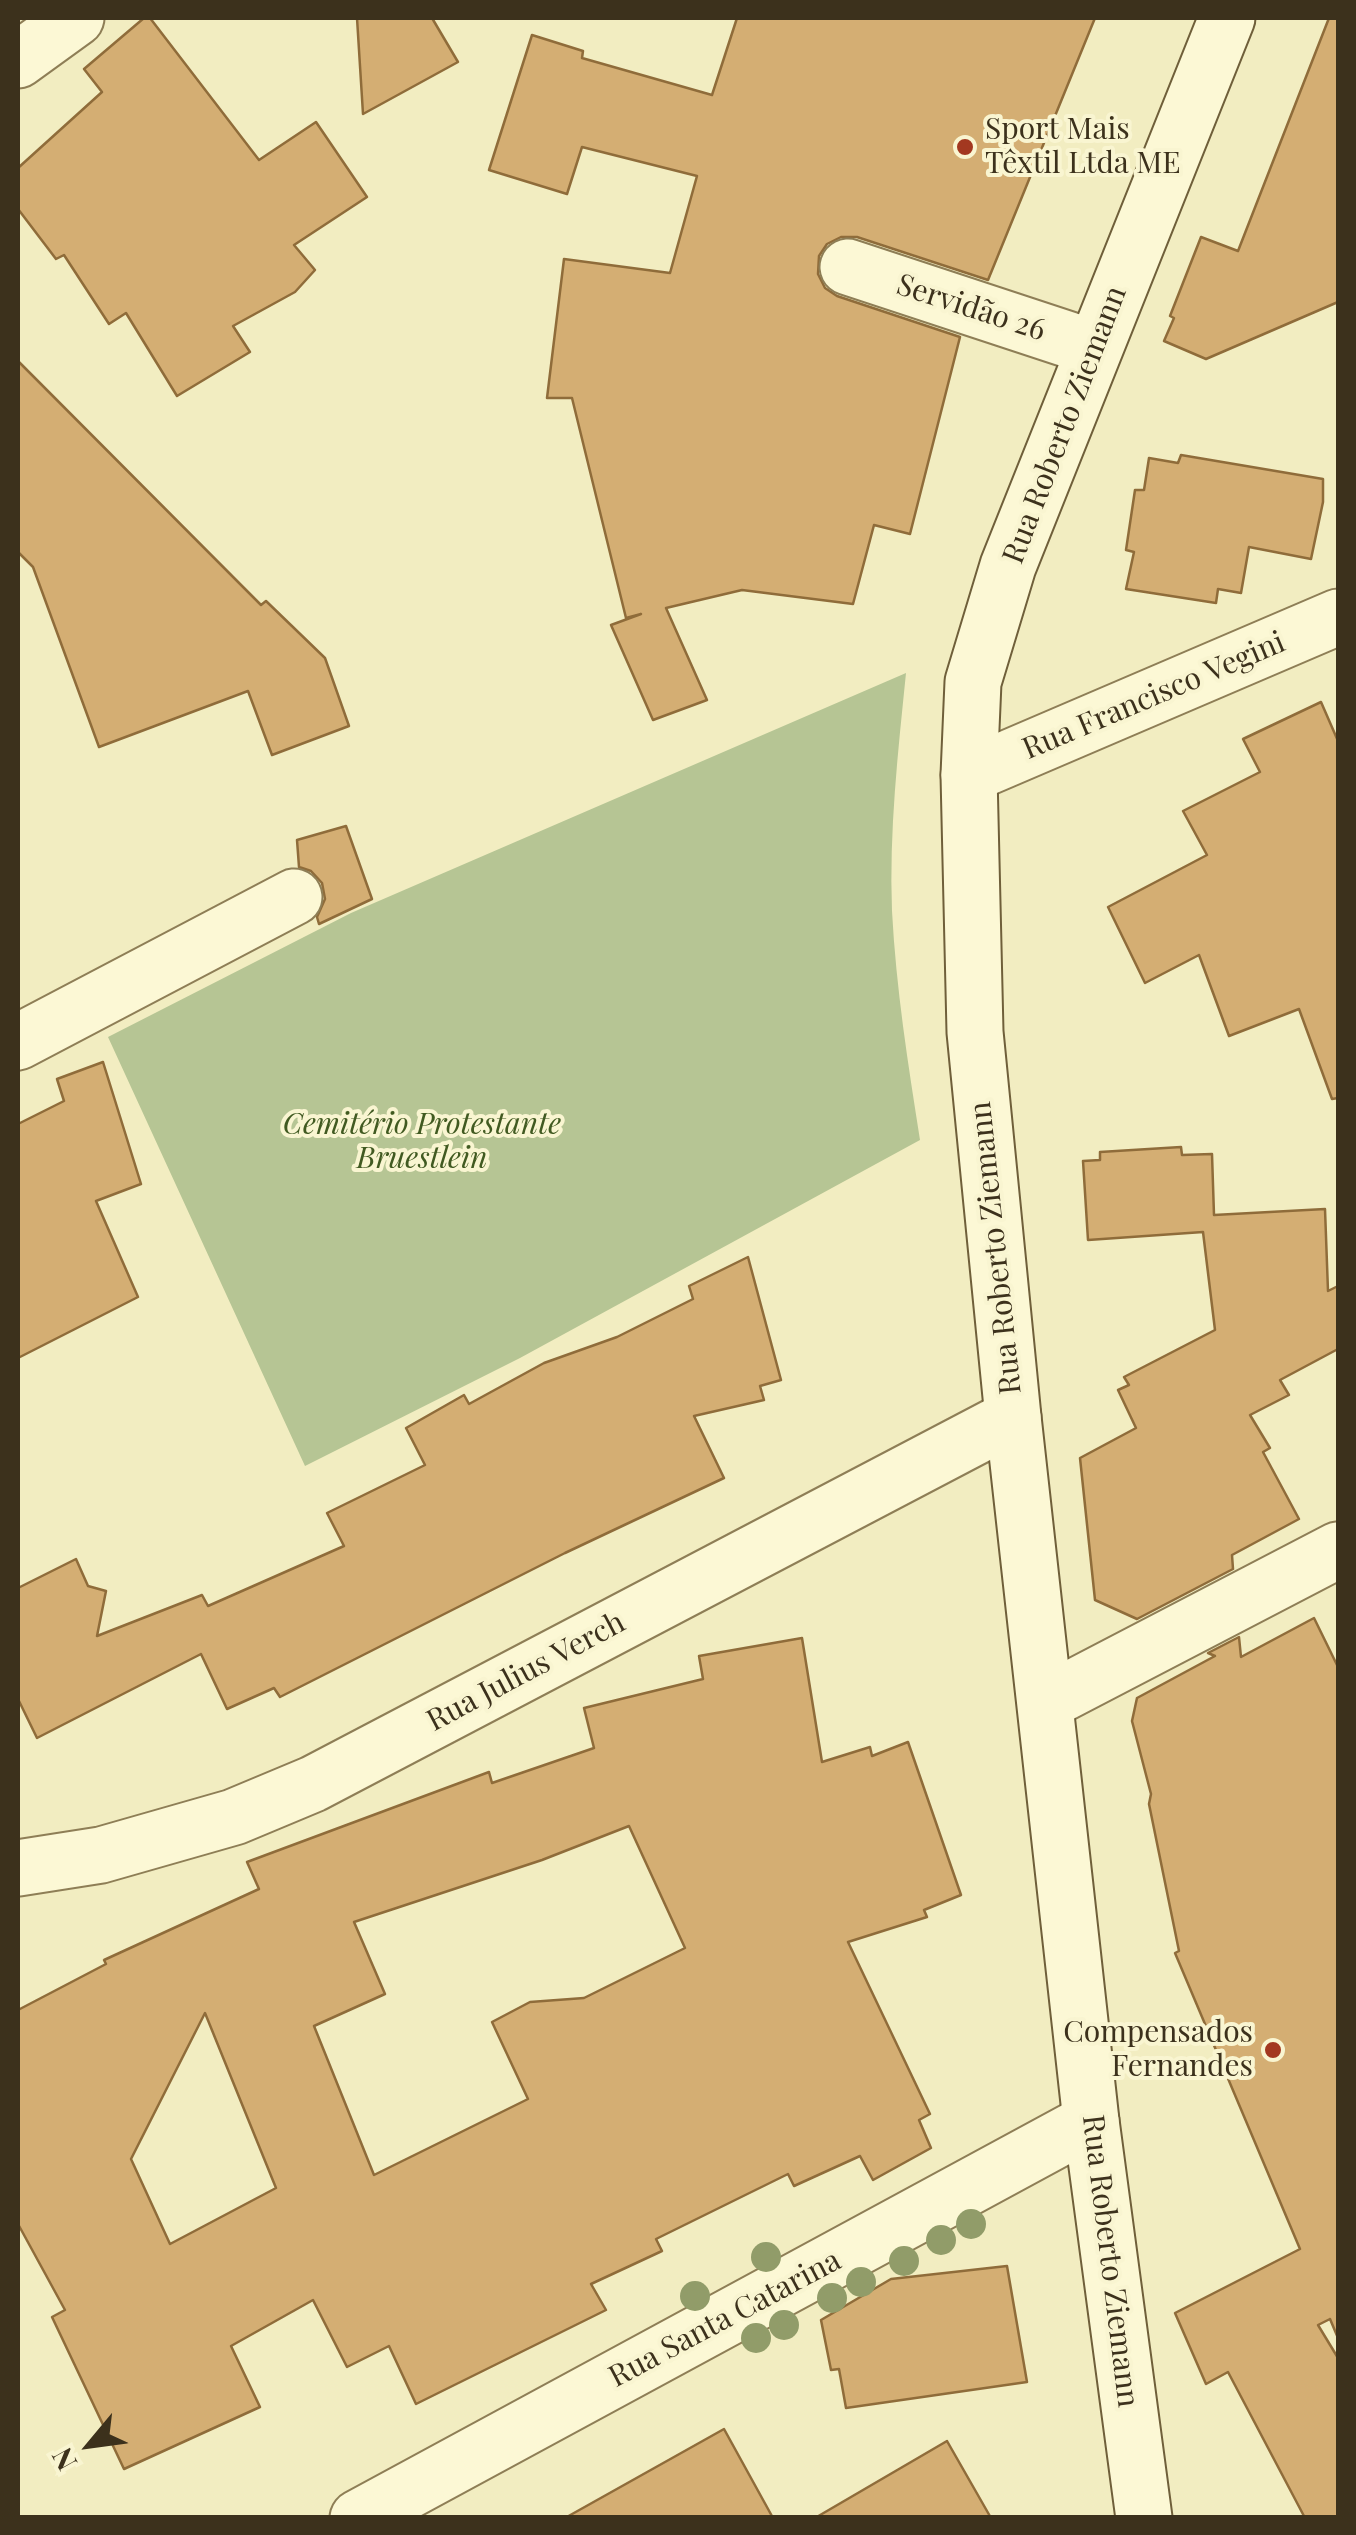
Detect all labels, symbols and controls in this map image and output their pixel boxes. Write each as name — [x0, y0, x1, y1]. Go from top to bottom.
place label: Sport Mais Têxtil Ltda ME — [985, 112, 1181, 182]
marker: Sport Mais Têxtil Ltda ME — [954, 136, 976, 158]
street label: Servidão 26 — [892, 267, 1050, 349]
street label: Rua Roberto Ziemann — [995, 281, 1135, 569]
street label: Rua Francisco Vegini — [1017, 624, 1291, 768]
street label: Rua Roberto Ziemann — [963, 1100, 1029, 1396]
park label: Cemitério Protestante Bruestlein — [283, 1107, 561, 1178]
street label: Rua Julius Verch — [421, 1605, 631, 1739]
place label: Compensados Fernandes — [1063, 2015, 1253, 2086]
marker: Compensados Fernandes — [1262, 2039, 1284, 2061]
street label: Rua Roberto Ziemann — [1074, 2113, 1146, 2409]
street label: Rua Santa Catarina — [603, 2243, 847, 2395]
north arrow — [40, 2395, 140, 2495]
text: N — [42, 2442, 84, 2478]

